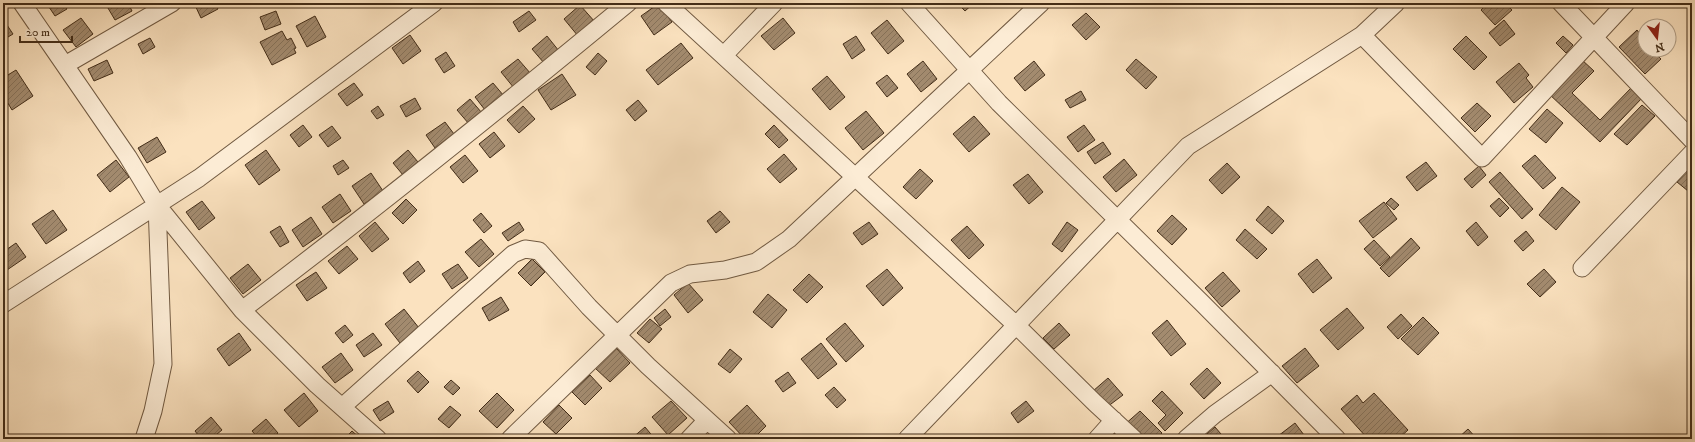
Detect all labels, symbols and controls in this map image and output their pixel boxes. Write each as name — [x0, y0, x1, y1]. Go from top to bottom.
scale bar — [20, 18, 72, 44]
north arrow — [1637, 18, 1677, 58]
text: 20 m — [26, 25, 50, 40]
text: N — [1653, 39, 1666, 55]

